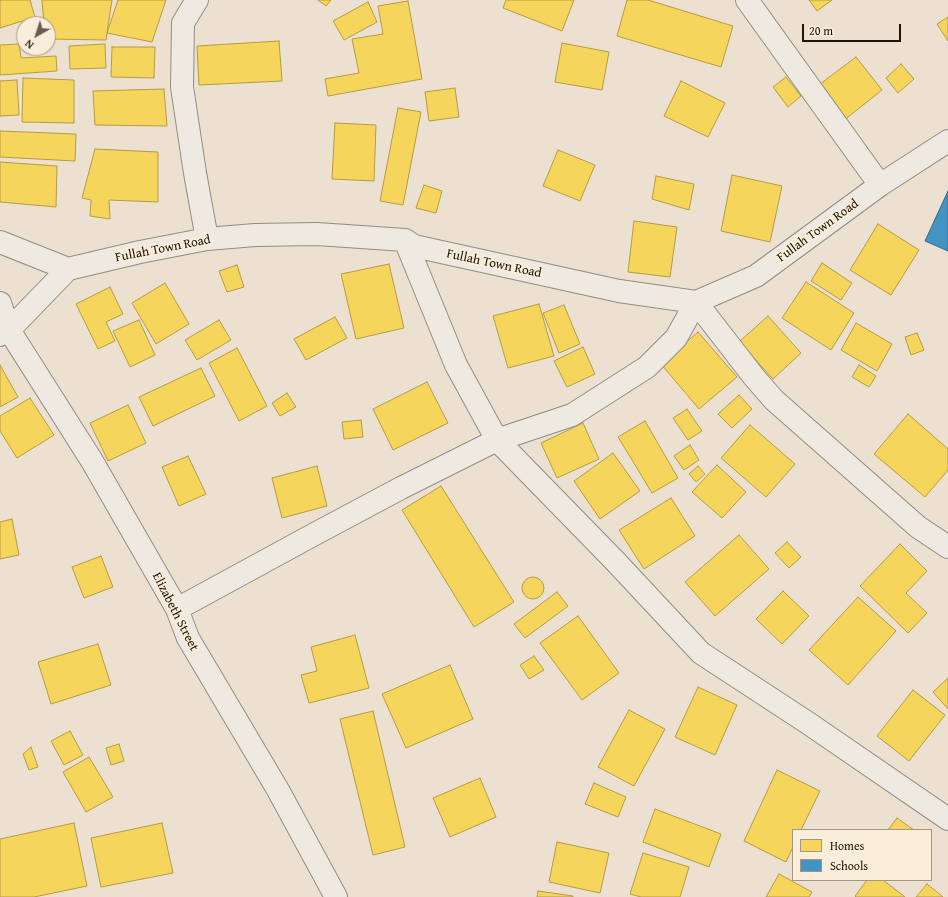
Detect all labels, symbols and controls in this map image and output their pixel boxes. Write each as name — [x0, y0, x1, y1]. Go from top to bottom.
north arrow — [16, 16, 56, 56]
scale bar — [804, 16, 903, 42]
text: 20 m — [809, 22, 833, 39]
text: N — [21, 36, 37, 53]
street label: Fullah Town Road — [774, 196, 862, 266]
street label: Fullah Town Road — [114, 232, 212, 266]
street label: Fullah Town Road — [445, 246, 543, 282]
street label: Elizabeth Street — [148, 570, 202, 654]
legend — [792, 829, 932, 881]
text: Homes — [830, 837, 864, 854]
text: Schools — [830, 857, 868, 874]

